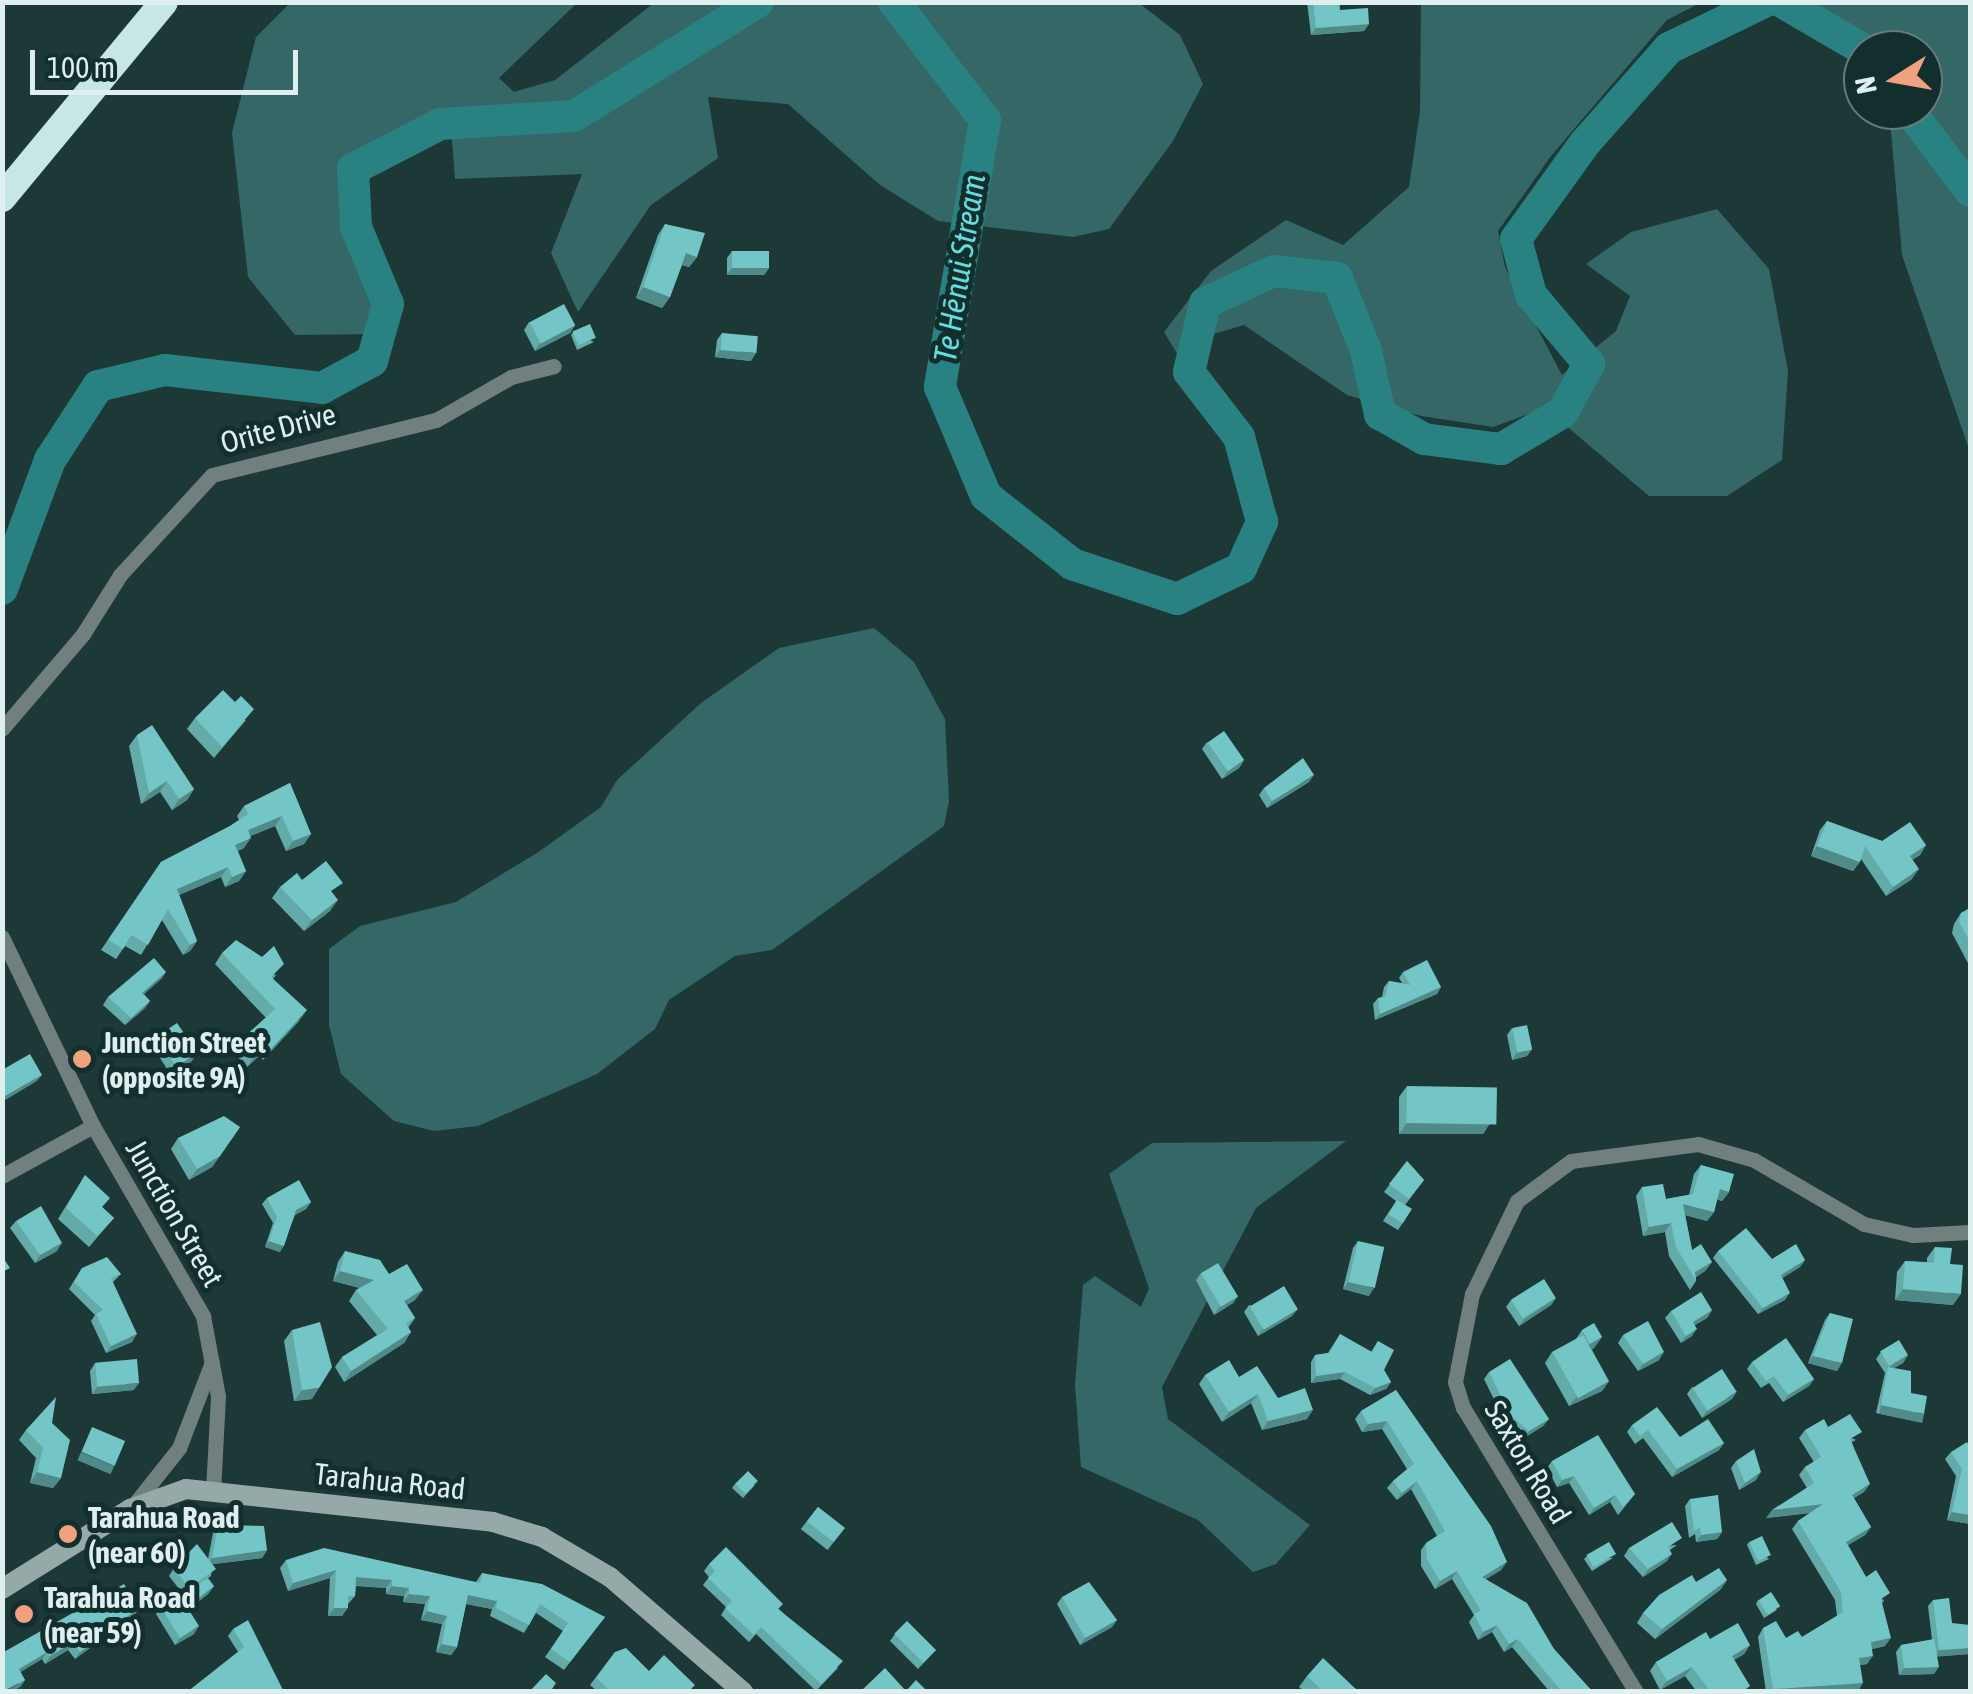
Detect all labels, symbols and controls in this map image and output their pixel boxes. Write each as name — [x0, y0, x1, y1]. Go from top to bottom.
scale bar — [35, 30, 302, 92]
north arrow — [1843, 30, 1943, 130]
text: 100 m — [47, 50, 115, 84]
text: N — [1848, 74, 1883, 97]
water label: Te Hēnui Stream — [926, 171, 994, 365]
street label: Orite Drive — [217, 395, 339, 461]
place label: Junction Street (opposite 9A) — [102, 1024, 266, 1094]
marker: Junction Street (opposite 9A) — [71, 1048, 93, 1070]
street label: Junction Street — [118, 1133, 232, 1293]
street label: Saxton Road — [1477, 1394, 1579, 1530]
street label: Tarahua Road — [313, 1455, 467, 1507]
place label: Tarahua Road (near 60) — [88, 1499, 240, 1570]
marker: Tarahua Road (near 60) — [57, 1523, 79, 1545]
place label: Tarahua Road (near 59) — [44, 1579, 196, 1650]
marker: Tarahua Road (near 59) — [13, 1603, 35, 1625]

